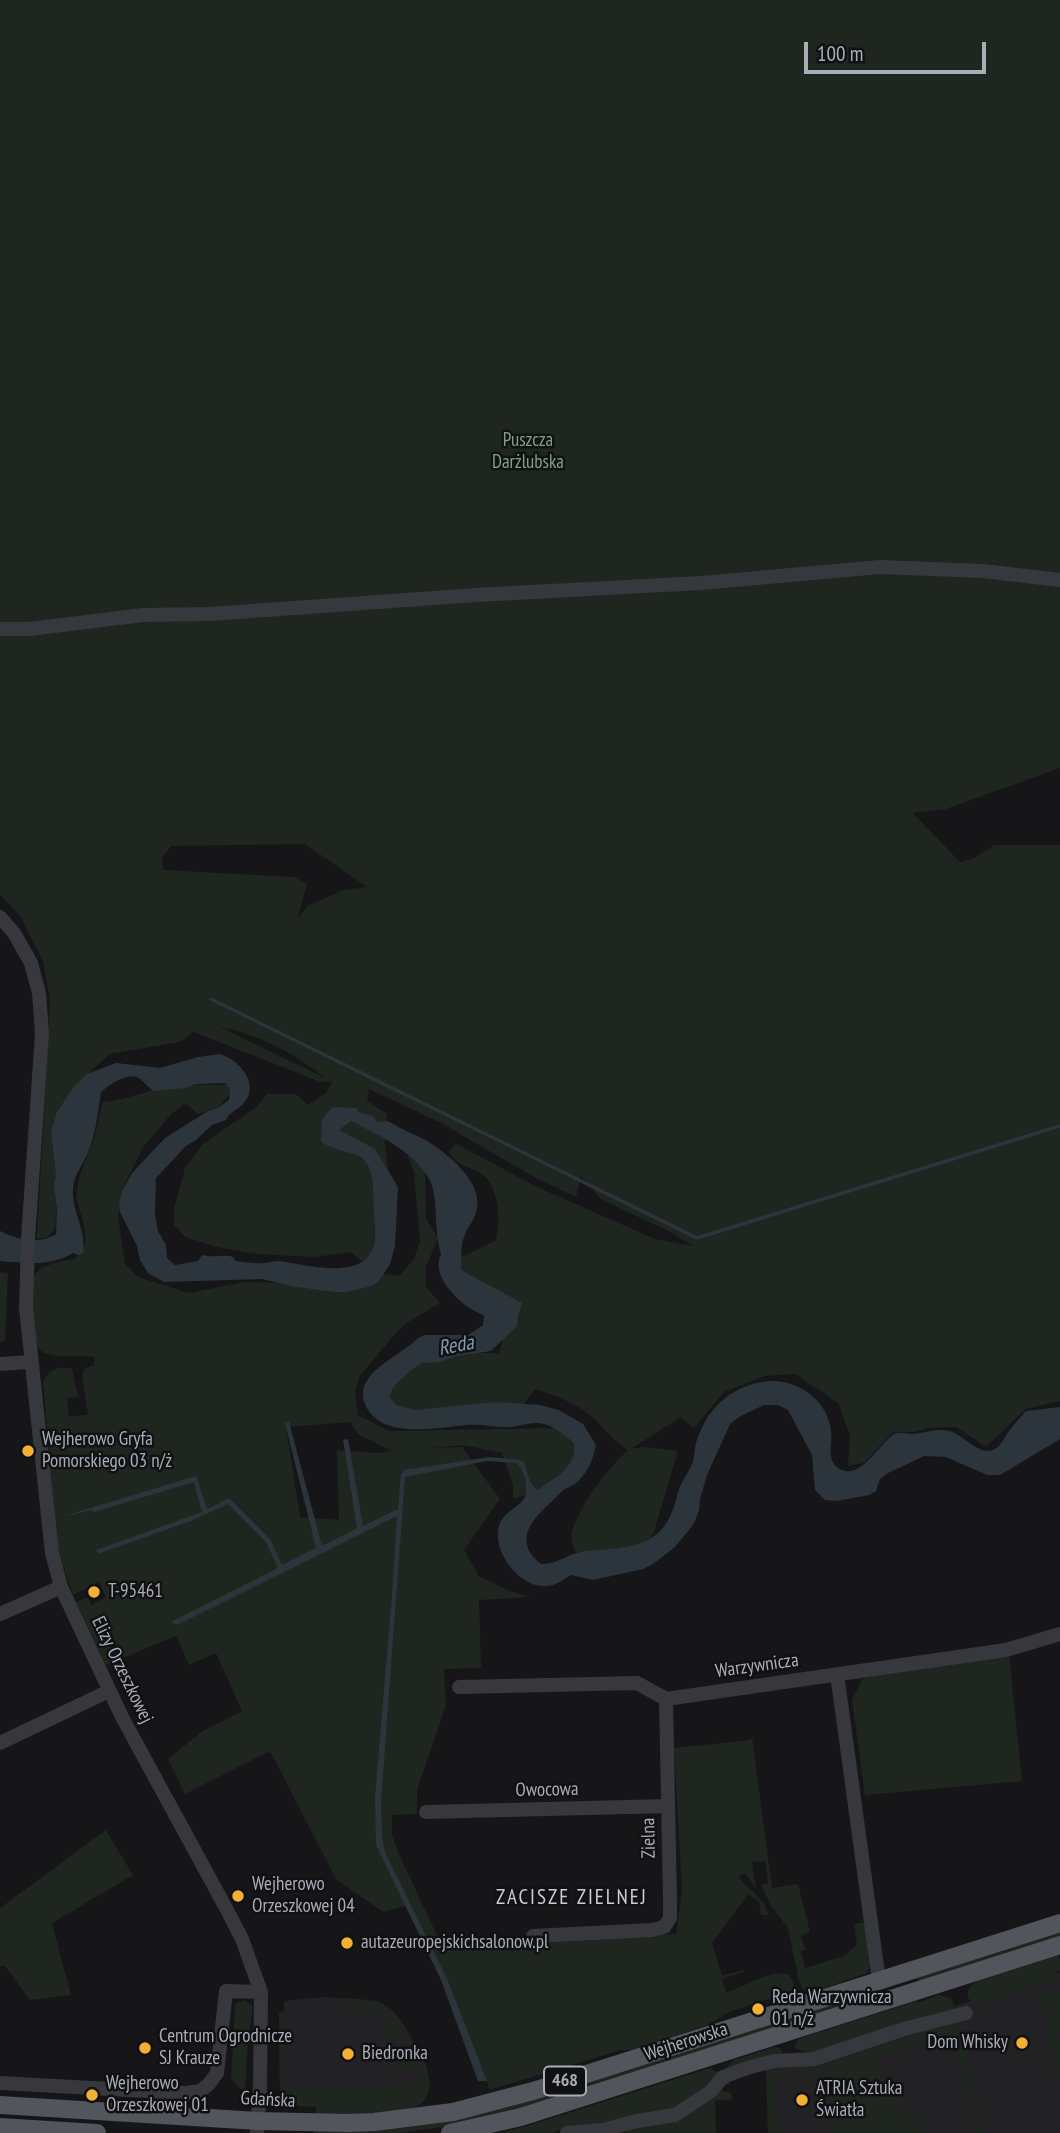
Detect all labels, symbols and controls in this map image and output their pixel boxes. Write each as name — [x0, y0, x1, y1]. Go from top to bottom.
scale bar — [808, 28, 990, 72]
text: 100 m — [817, 40, 863, 67]
park label: Puszcza Darżlubska — [492, 430, 564, 474]
water label: Reda — [436, 1330, 476, 1362]
place label: Wejherowo Gryfa Pomorskiego 03 n/ż — [42, 1429, 172, 1473]
marker: Wejherowo Gryfa Pomorskiego 03 n/ż — [20, 1443, 36, 1459]
place label: T-95461 — [108, 1581, 163, 1603]
marker: T-95461 — [86, 1584, 102, 1600]
street label: Elizy Orzeszkowej — [86, 1613, 158, 1727]
street label: Warzywnicza — [714, 1649, 800, 1683]
street label: Owocowa — [515, 1778, 579, 1802]
street label: Zielna — [637, 1817, 661, 1859]
place label: Wejherowo Orzeszkowej 04 — [252, 1874, 355, 1918]
district label: ZACISZE ZIELNEJ — [498, 1885, 646, 1911]
marker: Wejherowo Orzeszkowej 04 — [230, 1888, 246, 1904]
place label: autazeuropejskichsalonow.pl — [361, 1932, 548, 1954]
marker: autazeuropejskichsalonow.pl — [339, 1935, 355, 1951]
place label: Reda Warzywnicza 01 n/ż — [772, 1987, 892, 2031]
marker: Reda Warzywnicza 01 n/ż — [750, 2001, 766, 2017]
street label: Wejherowska — [642, 2018, 730, 2066]
place label: Centrum Ogrodnicze SJ Krauze — [159, 2026, 292, 2070]
place label: Dom Whisky — [927, 2032, 1008, 2054]
marker: Dom Whisky — [1014, 2035, 1030, 2051]
marker: Centrum Ogrodnicze SJ Krauze — [137, 2040, 153, 2056]
place label: Biedronka — [362, 2043, 428, 2065]
marker: Biedronka — [340, 2046, 356, 2062]
road number: 468 — [544, 2066, 586, 2096]
place label: Wejherowo Orzeszkowej 01 — [106, 2073, 209, 2117]
place label: ATRIA Sztuka Światła — [816, 2078, 902, 2122]
marker: Wejherowo Orzeszkowej 01 — [84, 2087, 100, 2103]
street label: Gdańska — [240, 2087, 296, 2113]
marker: ATRIA Sztuka Światła — [794, 2092, 810, 2108]

